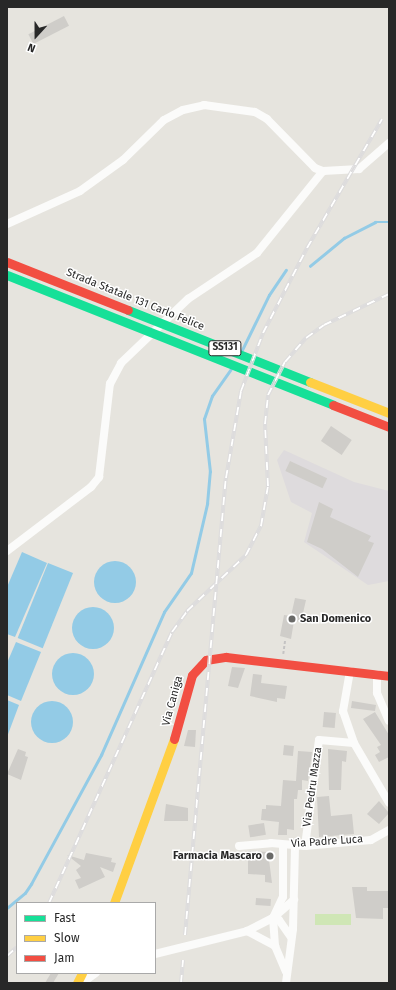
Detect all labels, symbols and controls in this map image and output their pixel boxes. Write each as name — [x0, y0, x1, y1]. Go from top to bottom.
north arrow — [16, 16, 56, 56]
text: N — [26, 40, 37, 55]
street label: Strada Statale 131 Carlo Felice — [64, 266, 206, 334]
road number: SS131 — [208, 340, 242, 356]
place label: San Domenico — [300, 612, 371, 626]
marker: San Domenico — [287, 614, 297, 624]
street label: Via Caniga — [160, 675, 186, 727]
street label: Via Pedru Mazza — [301, 746, 325, 828]
street label: Via Padre Luca — [291, 833, 363, 851]
place label: Farmacia Mascaro — [173, 849, 262, 863]
marker: Farmacia Mascaro — [265, 851, 275, 861]
legend — [16, 902, 156, 974]
text: Fast — [54, 911, 76, 925]
text: Slow — [54, 931, 80, 945]
text: Jam — [54, 951, 74, 965]

